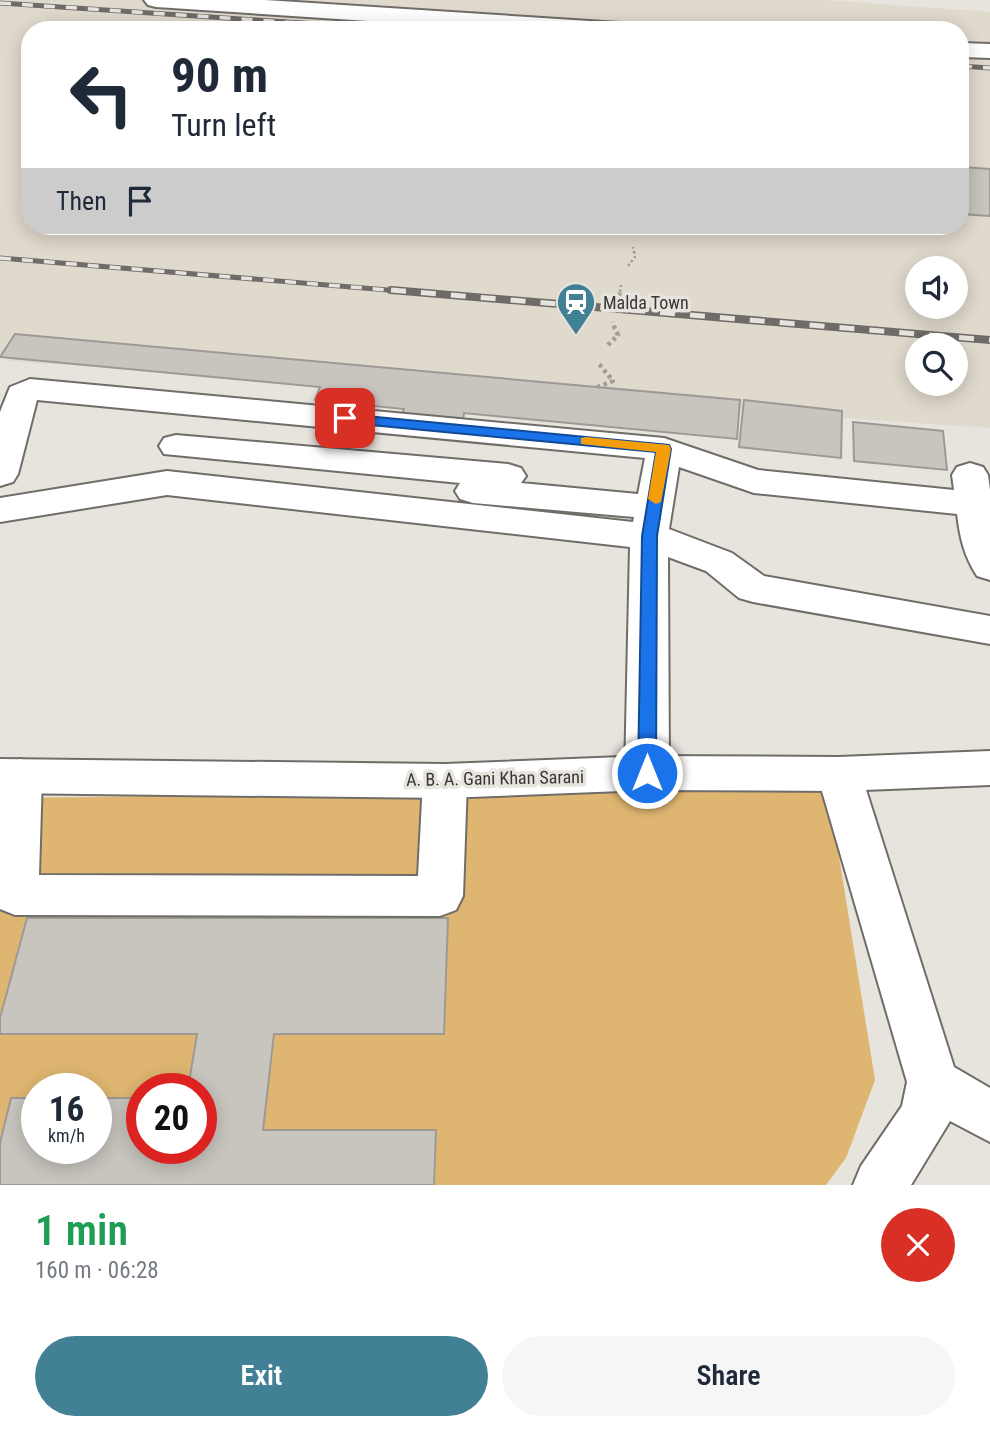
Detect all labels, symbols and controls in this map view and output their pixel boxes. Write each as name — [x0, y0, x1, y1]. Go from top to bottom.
text: 90 m — [171, 47, 268, 104]
icon: left — [56, 49, 147, 140]
text: Turn left — [171, 106, 276, 144]
icon: arrive — [121, 182, 159, 220]
text: Then — [56, 186, 107, 216]
map controls — [905, 256, 968, 396]
button: sound — [905, 256, 968, 319]
station icon: Malda Town — [555, 281, 597, 336]
place label: Malda Town — [603, 292, 689, 313]
button: search — [905, 333, 968, 396]
pin — [315, 388, 375, 448]
icon: arrive — [326, 399, 364, 437]
position arrow — [610, 736, 684, 810]
street label: A. B. A. Gani Khan Sarani — [406, 766, 584, 790]
speed limit sign: 20 — [126, 1073, 217, 1164]
text: 16 — [49, 1089, 84, 1130]
text: km/h — [48, 1125, 85, 1146]
text: 1 min — [35, 1206, 128, 1255]
button: close — [881, 1208, 955, 1282]
text: 160 m · 06:28 — [35, 1257, 159, 1284]
button: Exit — [35, 1336, 488, 1416]
button: Share — [502, 1336, 955, 1416]

